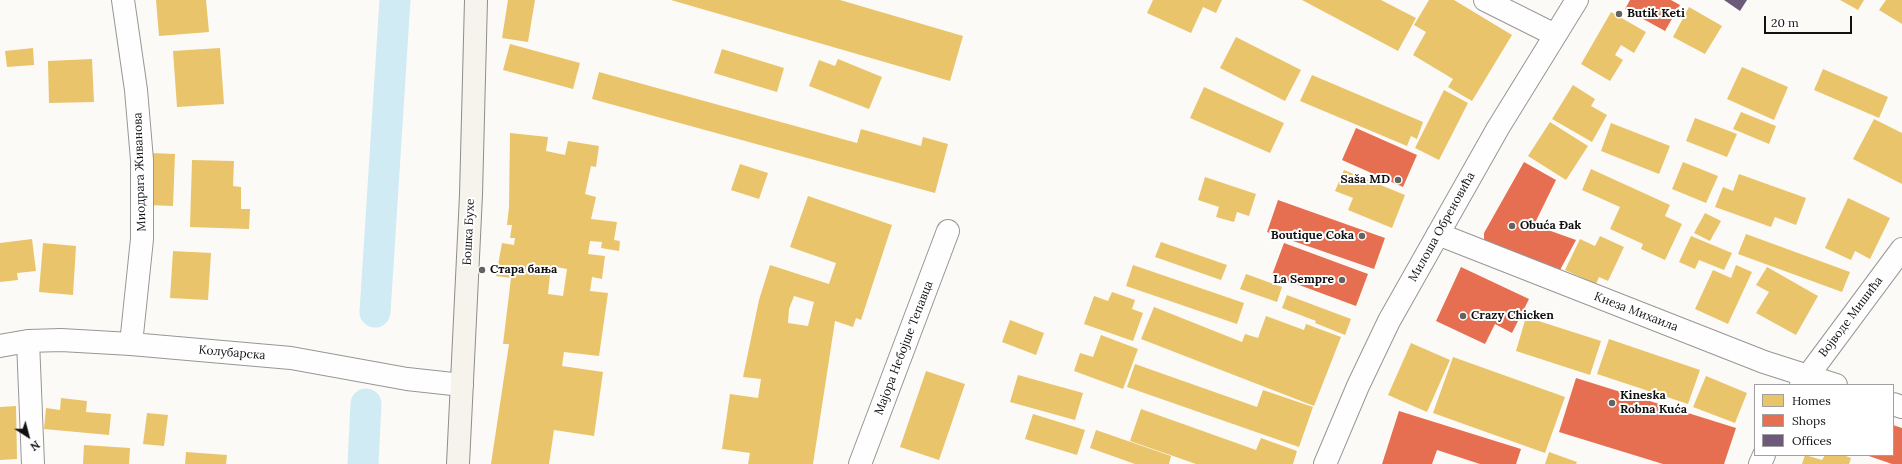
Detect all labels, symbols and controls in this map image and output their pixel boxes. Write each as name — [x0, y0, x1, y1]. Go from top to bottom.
place label: Butik Keti — [1627, 7, 1685, 21]
scale bar — [1766, 8, 1854, 34]
marker: Butik Keti — [1614, 9, 1624, 19]
text: 20 m — [1771, 15, 1799, 30]
street label: Миодрага Живанова — [131, 112, 149, 232]
street label: Милоша Обреновића — [1406, 170, 1478, 284]
place label: Saša MD — [1341, 173, 1390, 187]
marker: Saša MD — [1393, 175, 1403, 185]
street label: Бошка Бухе — [460, 198, 478, 266]
place label: Obuća Đak — [1520, 219, 1581, 233]
marker: Obuća Đak — [1507, 221, 1517, 231]
place label: Boutique Coka — [1271, 229, 1354, 243]
marker: Boutique Coka — [1357, 231, 1367, 241]
place label: Стара бања — [490, 263, 557, 277]
marker: Стара бања — [477, 265, 487, 275]
place label: La Sempre — [1273, 273, 1334, 287]
street label: Војводе Мишића — [1816, 274, 1886, 360]
marker: La Sempre — [1337, 275, 1347, 285]
street label: Мајора Небојше Тепавца — [872, 279, 936, 417]
street label: Кнеза Михаила — [1592, 289, 1680, 335]
place label: Crazy Chicken — [1471, 309, 1554, 323]
marker: Crazy Chicken — [1458, 311, 1468, 321]
street label: Колубарска — [198, 343, 266, 363]
legend — [1754, 384, 1894, 456]
place label: Kineska Robna Kuća — [1620, 389, 1687, 417]
text: Homes — [1792, 393, 1831, 408]
marker: Kineska Robna Kuća — [1607, 398, 1617, 408]
text: Shops — [1792, 413, 1826, 428]
north arrow — [8, 416, 48, 456]
text: Offices — [1792, 433, 1832, 448]
text: N — [28, 438, 43, 454]

